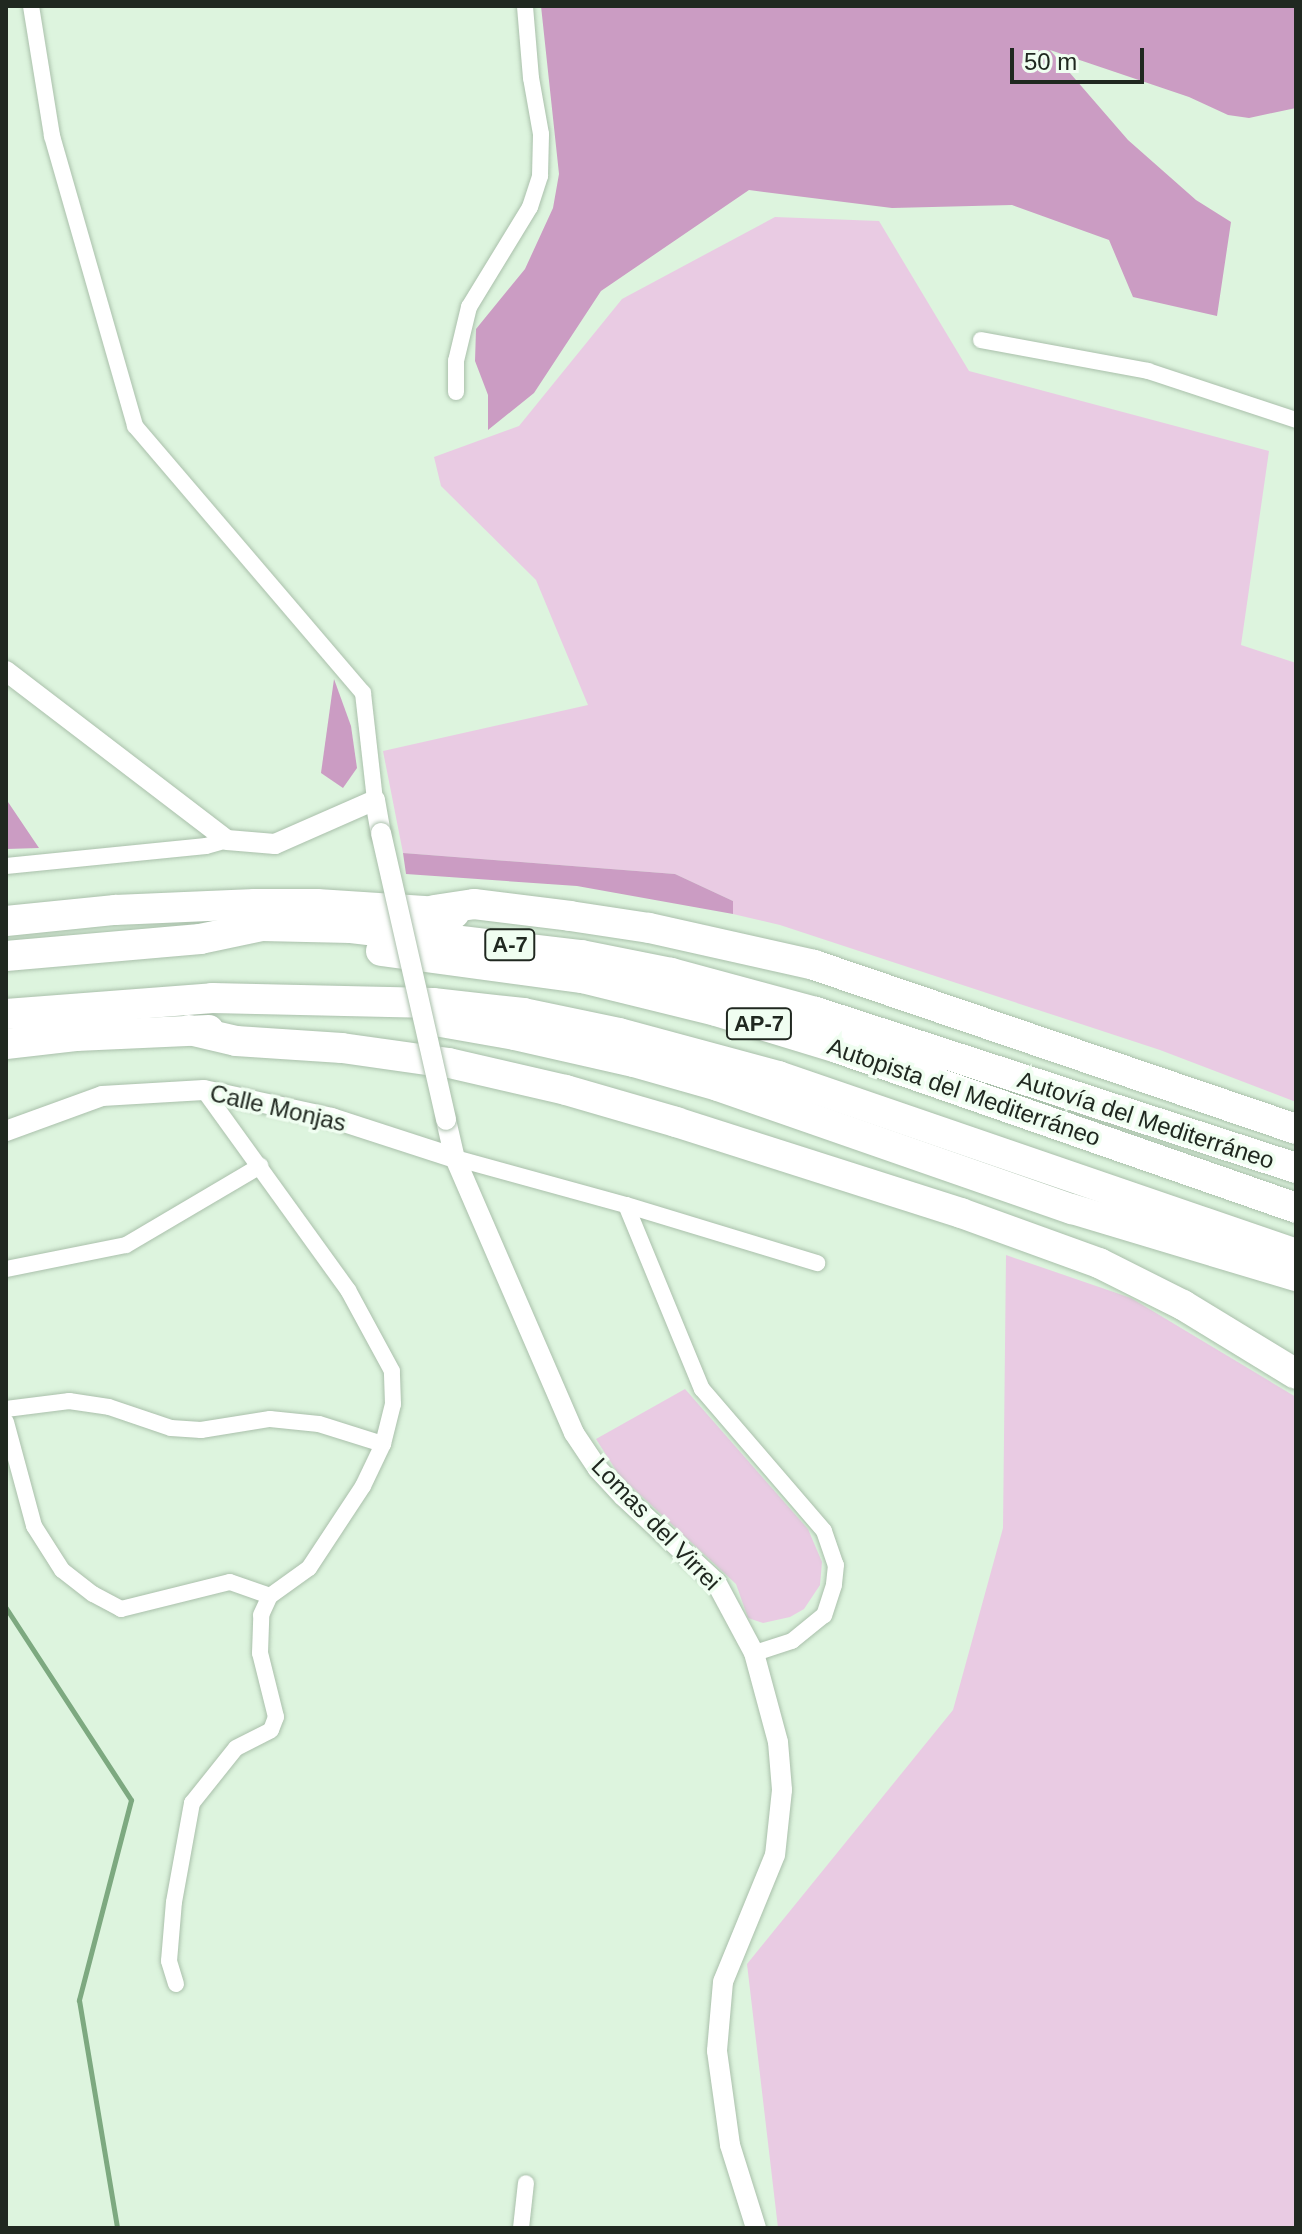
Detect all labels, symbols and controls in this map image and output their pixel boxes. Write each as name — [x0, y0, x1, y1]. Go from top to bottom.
scale bar — [1014, 32, 1148, 82]
text: 50 m — [1024, 48, 1077, 75]
road number: A-7 — [484, 927, 536, 963]
road number: AP-7 — [725, 1006, 793, 1042]
street label: Autopista del Mediterráneo — [824, 1032, 1104, 1152]
street label: Autovía del Mediterráneo — [1014, 1065, 1278, 1175]
street label: Calle Monjas — [207, 1078, 349, 1138]
street label: Lomas del Virrei — [586, 1452, 726, 1596]

